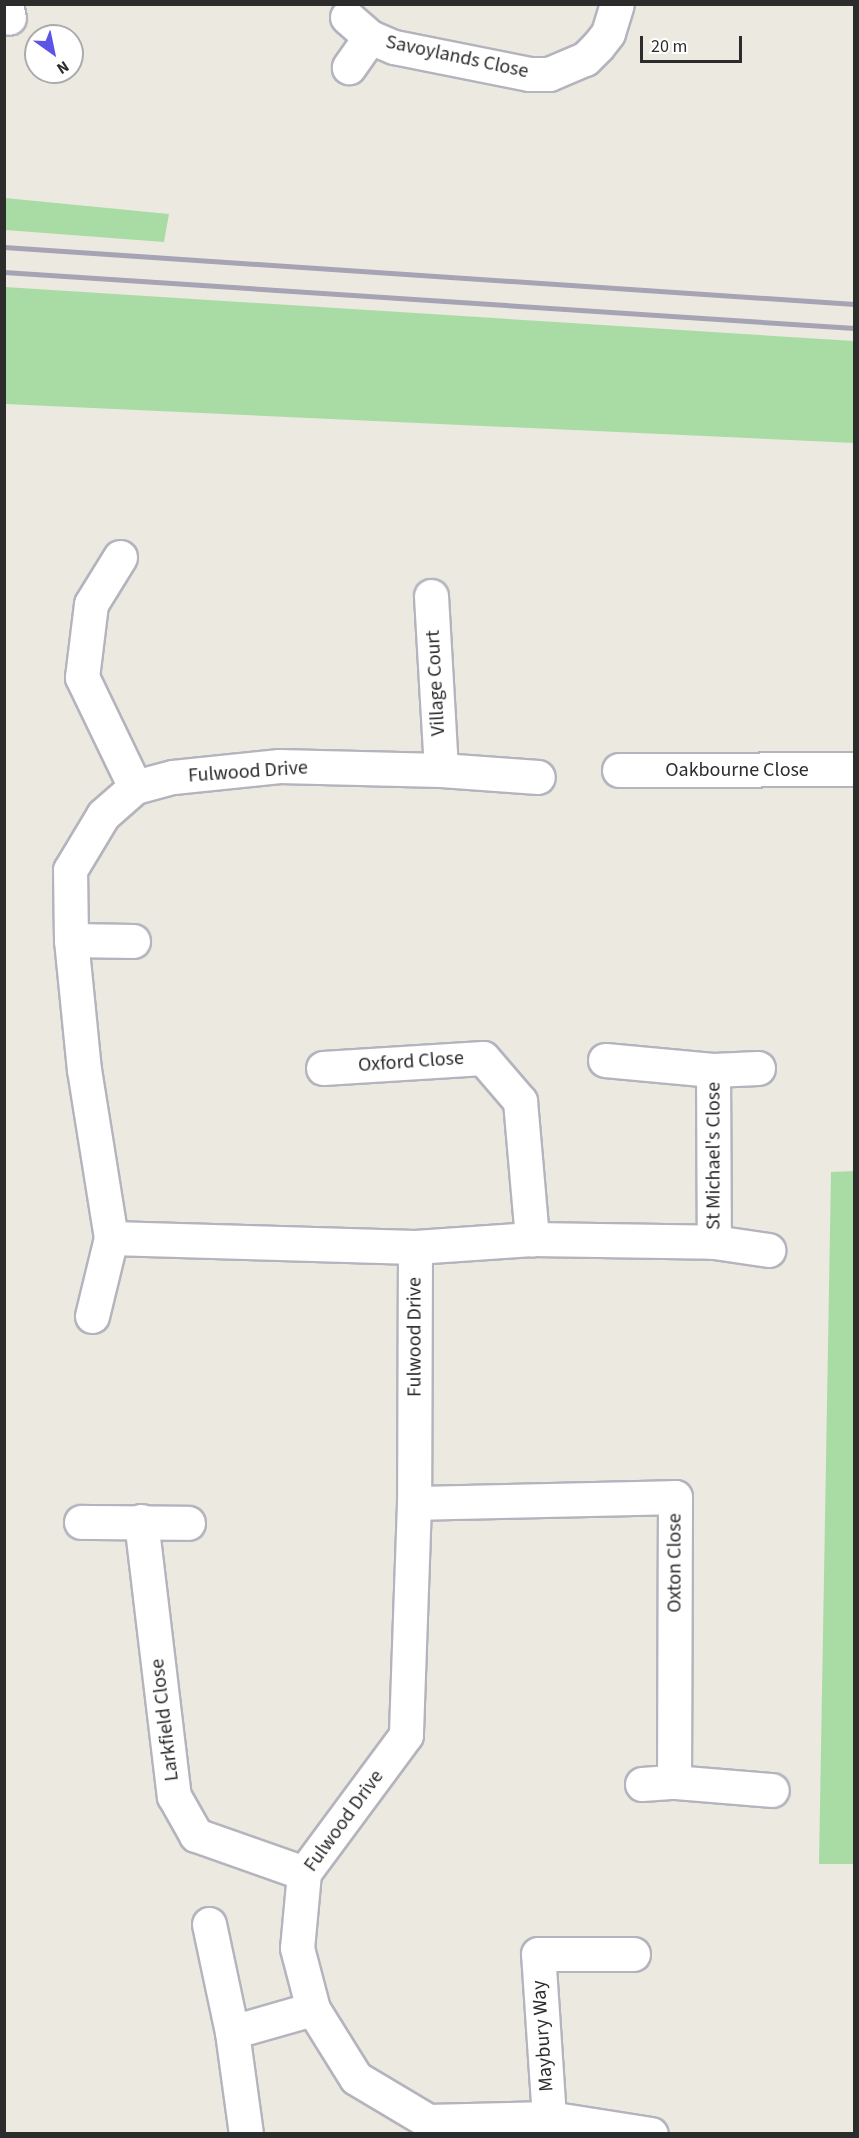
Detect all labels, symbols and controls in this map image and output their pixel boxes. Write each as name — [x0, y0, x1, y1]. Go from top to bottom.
north arrow — [24, 24, 84, 84]
scale bar — [643, 24, 745, 62]
street label: Savoylands Close — [383, 30, 531, 84]
text: 20 m — [651, 34, 687, 59]
text: N — [52, 55, 73, 80]
street label: Village Court — [421, 629, 451, 737]
street label: Fulwood Drive — [187, 756, 309, 788]
street label: Oakbourne Close — [665, 758, 809, 782]
street label: Oxford Close — [357, 1046, 465, 1078]
street label: St Michael's Close — [702, 1082, 726, 1230]
street label: Fulwood Drive — [403, 1277, 427, 1397]
street label: Oxton Close — [663, 1513, 687, 1613]
street label: Larkfield Close — [146, 1657, 184, 1783]
street label: Fulwood Drive — [299, 1765, 389, 1877]
street label: Maybury Way — [527, 1980, 559, 2092]

